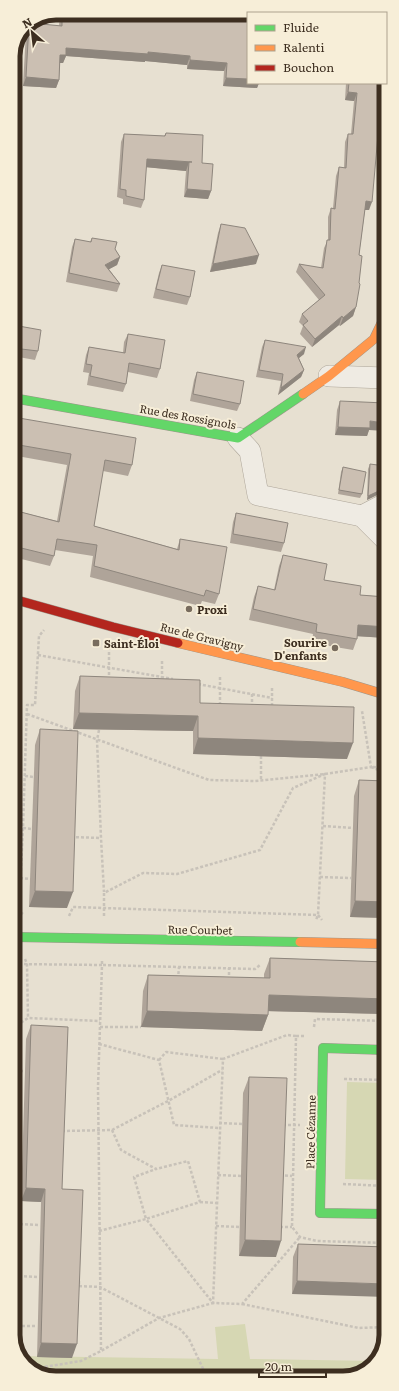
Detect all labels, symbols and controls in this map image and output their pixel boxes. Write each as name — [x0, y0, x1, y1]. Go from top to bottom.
north arrow — [12, 12, 52, 52]
legend — [247, 12, 387, 84]
text: N — [19, 13, 35, 32]
text: Fluide — [283, 18, 319, 36]
text: Ralenti — [283, 38, 324, 56]
text: Bouchon — [283, 58, 334, 76]
street label: Rue des Rossignols — [139, 400, 237, 432]
place label: Proxi — [197, 601, 227, 617]
marker: Proxi — [184, 604, 194, 614]
street label: Rue de Gravigny — [159, 618, 246, 654]
place label: Sourire D'enfants — [274, 634, 328, 663]
place label: Saint-Éloi — [104, 635, 159, 651]
marker: Saint-Éloi — [91, 638, 101, 648]
marker: Sourire D'enfants — [330, 643, 340, 653]
street label: Rue Courbet — [167, 920, 233, 938]
street label: Place Cézanne — [301, 1095, 319, 1169]
scale bar — [259, 1353, 326, 1379]
text: 20 m — [265, 1357, 292, 1375]

